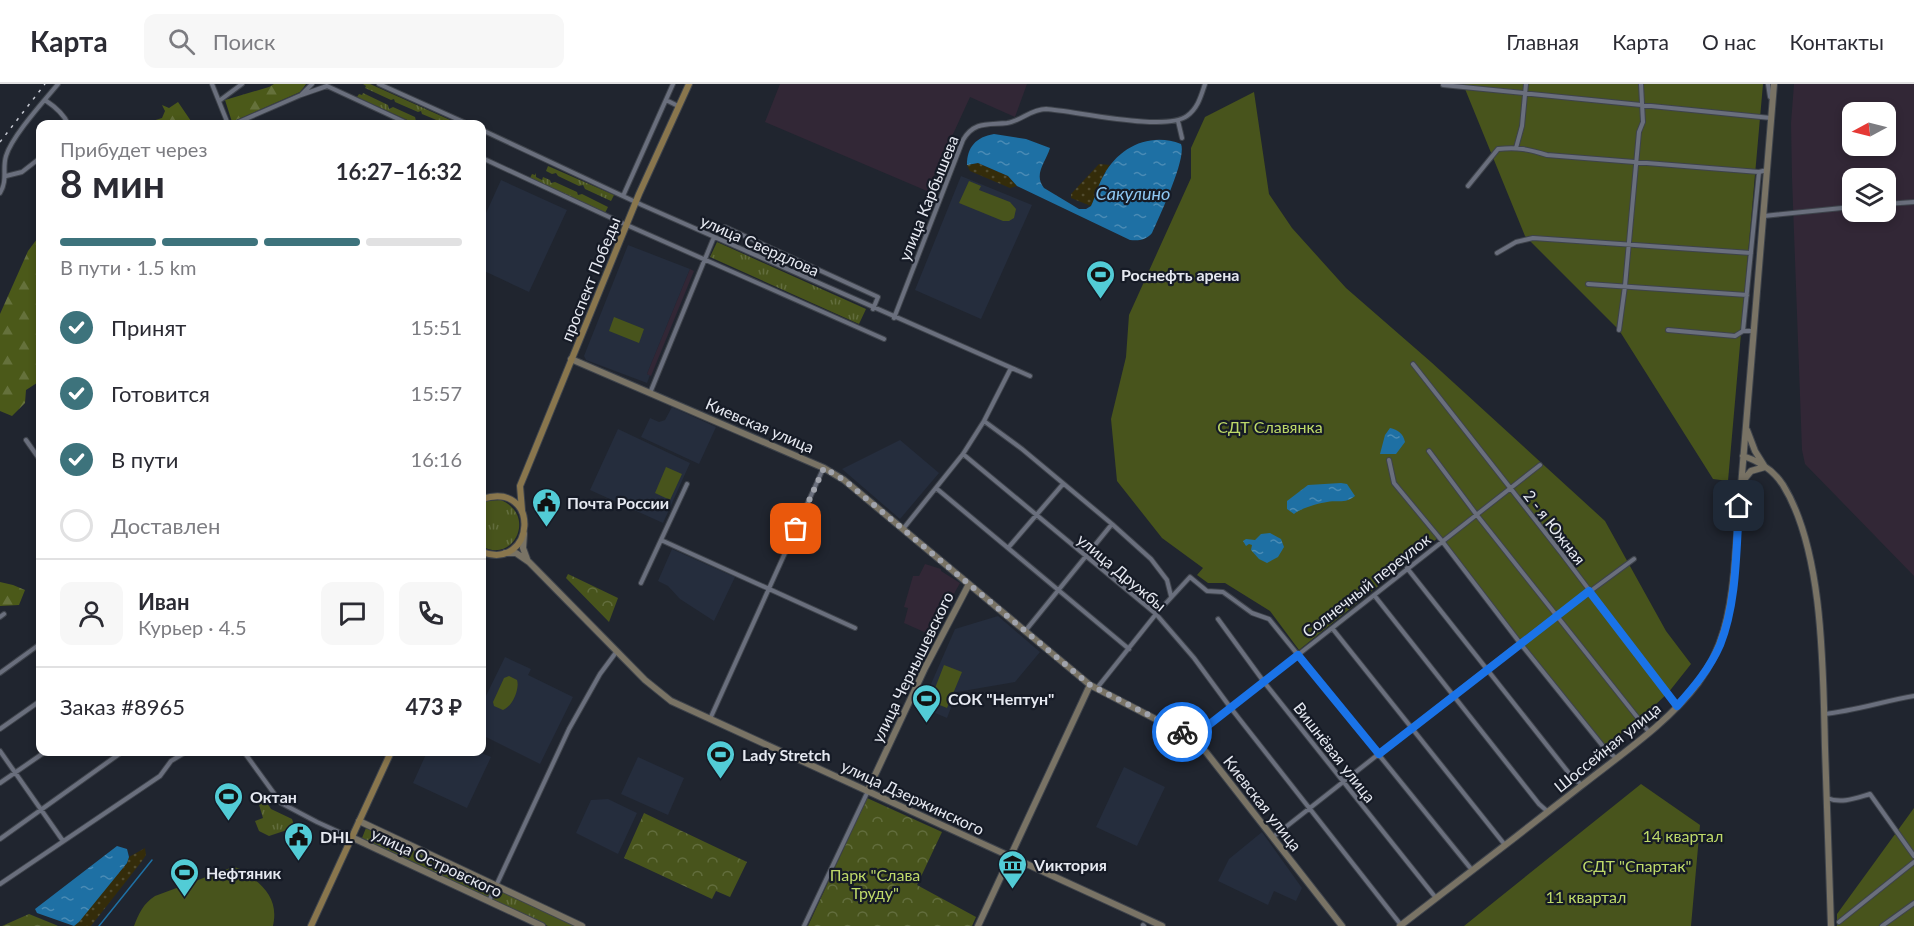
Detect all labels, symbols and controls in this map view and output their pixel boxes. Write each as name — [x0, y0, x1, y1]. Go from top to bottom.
search box — [144, 14, 564, 68]
text: Карта — [30, 24, 108, 58]
icon: search — [165, 25, 198, 58]
text: Поиск — [213, 28, 276, 55]
text: Главная — [1506, 29, 1579, 54]
text: Карта — [1612, 29, 1669, 54]
text: О нас — [1702, 29, 1756, 54]
text: Контакты — [1789, 29, 1884, 54]
north arrow — [1842, 102, 1896, 156]
map controls — [1842, 102, 1896, 222]
street label: улица Карбышева — [894, 132, 962, 264]
text: Прибудет через — [60, 137, 207, 161]
text: 16:27–16:32 — [336, 158, 462, 185]
text: 8 мин — [60, 160, 165, 206]
button: layers — [1842, 168, 1896, 222]
water label: Сакулино — [1096, 182, 1170, 204]
street label: улица Свердлова — [698, 210, 822, 280]
street label: проспект Победы — [556, 214, 624, 344]
text: В пути · 1.5 km — [60, 255, 196, 279]
sports icon: Роснефть арена — [1084, 258, 1116, 300]
place label: Роснефть арена — [1121, 265, 1239, 284]
icon: check — [60, 311, 93, 344]
text: Принят — [111, 314, 186, 341]
text: 15:51 — [411, 315, 462, 339]
icon: check — [60, 377, 93, 410]
text: Готовится — [111, 380, 210, 407]
text: 15:57 — [411, 381, 462, 405]
street label: Киевская улица — [703, 394, 817, 456]
park label: СДТ Славянка — [1217, 417, 1323, 436]
icon: check — [60, 443, 93, 476]
text: В пути — [111, 446, 178, 473]
text: 16:16 — [411, 447, 462, 471]
pin — [1713, 480, 1764, 531]
public building icon: Почта России — [530, 486, 562, 528]
street label: 2 - я Южная — [1520, 486, 1590, 568]
icon: home — [1722, 489, 1755, 522]
place label: Почта России — [567, 493, 669, 512]
pin — [770, 503, 821, 554]
text: Доставлен — [111, 512, 220, 539]
icon: bag — [779, 512, 812, 545]
street label: улица Дружбы — [1074, 529, 1170, 615]
street label: Солнечный переулок — [1298, 529, 1434, 641]
button: person — [60, 582, 123, 645]
button: chat — [321, 582, 384, 645]
button: phone — [399, 582, 462, 645]
text: Иван — [138, 588, 190, 615]
street label: улица Чернышевского — [867, 588, 957, 746]
text: Курьер · 4.5 — [138, 615, 247, 639]
sports icon: СОК "Нептун" — [911, 682, 943, 724]
place label: СОК "Нептун" — [948, 689, 1054, 708]
text: Заказ #8965 — [60, 693, 185, 720]
text: 473 ₽ — [406, 693, 462, 720]
street label: Вишнёвая улица — [1290, 698, 1380, 806]
street label: Шоссейная улица — [1550, 698, 1664, 796]
courier — [1152, 702, 1212, 762]
icon: bike — [1166, 716, 1199, 749]
sports icon: Lady Stretch — [705, 738, 737, 780]
place label: Lady Stretch — [742, 745, 831, 764]
street label: Киевская улица — [1220, 752, 1306, 854]
street label: улица Дзержинского — [839, 756, 987, 838]
sports icon: Октан — [213, 780, 245, 822]
place label: Октан — [250, 787, 297, 806]
public building icon: DHL — [283, 820, 315, 862]
street label: улица Островского — [369, 823, 505, 901]
park label: 14 квартал — [1643, 826, 1723, 845]
place label: DHL — [320, 827, 353, 846]
museum icon: Vиктория — [997, 848, 1029, 890]
place label: Vиктория — [1033, 855, 1107, 874]
sports icon: Нефтяник — [169, 856, 201, 898]
park label: СДТ "Спартак" — [1583, 856, 1691, 875]
place label: Нефтяник — [206, 863, 282, 882]
park label: Парк "Слава Труду" — [830, 865, 920, 902]
park label: 11 квартал — [1546, 887, 1626, 906]

